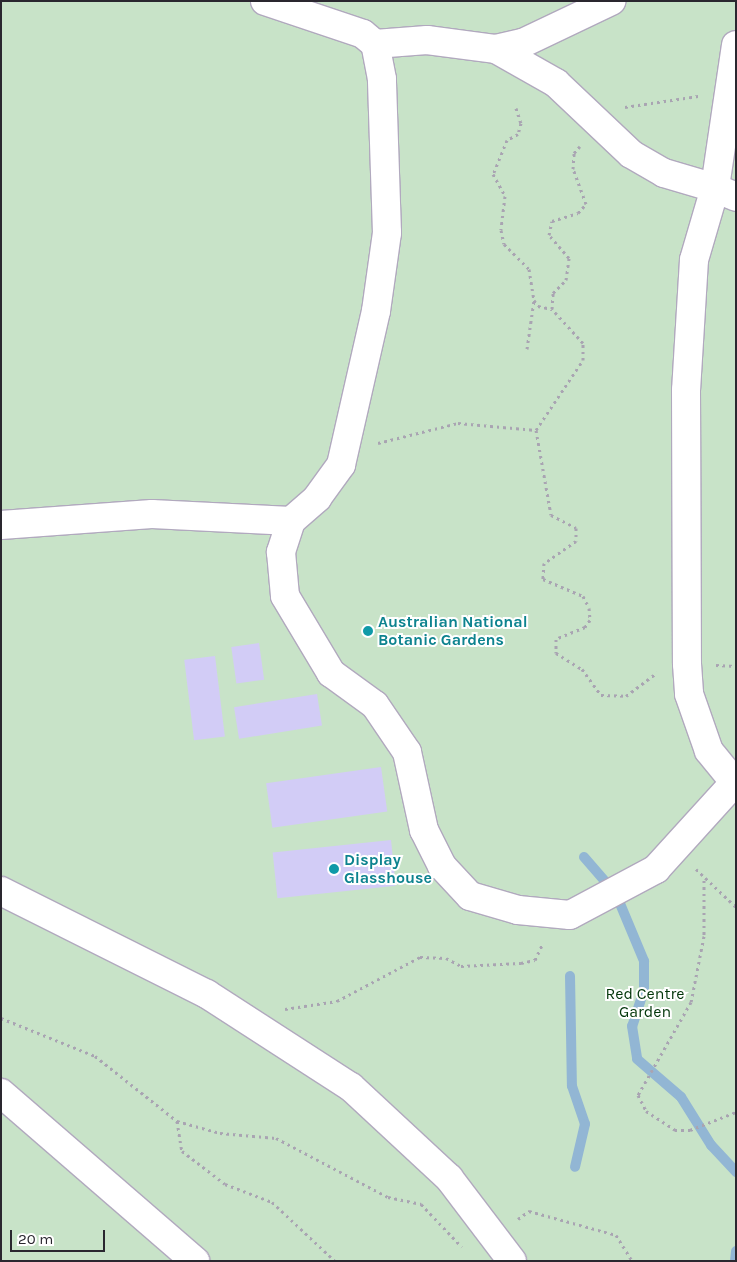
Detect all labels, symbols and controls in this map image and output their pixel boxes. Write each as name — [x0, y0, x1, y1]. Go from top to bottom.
place label: Australian National Botanic Gardens — [378, 612, 528, 650]
marker: Australian National Botanic Gardens — [362, 625, 374, 637]
place label: Display Glasshouse — [344, 850, 432, 888]
marker: Display Glasshouse — [328, 863, 340, 875]
park label: Red Centre Garden — [606, 984, 684, 1022]
scale bar — [12, 1220, 108, 1252]
text: 20 m — [18, 1230, 53, 1248]

